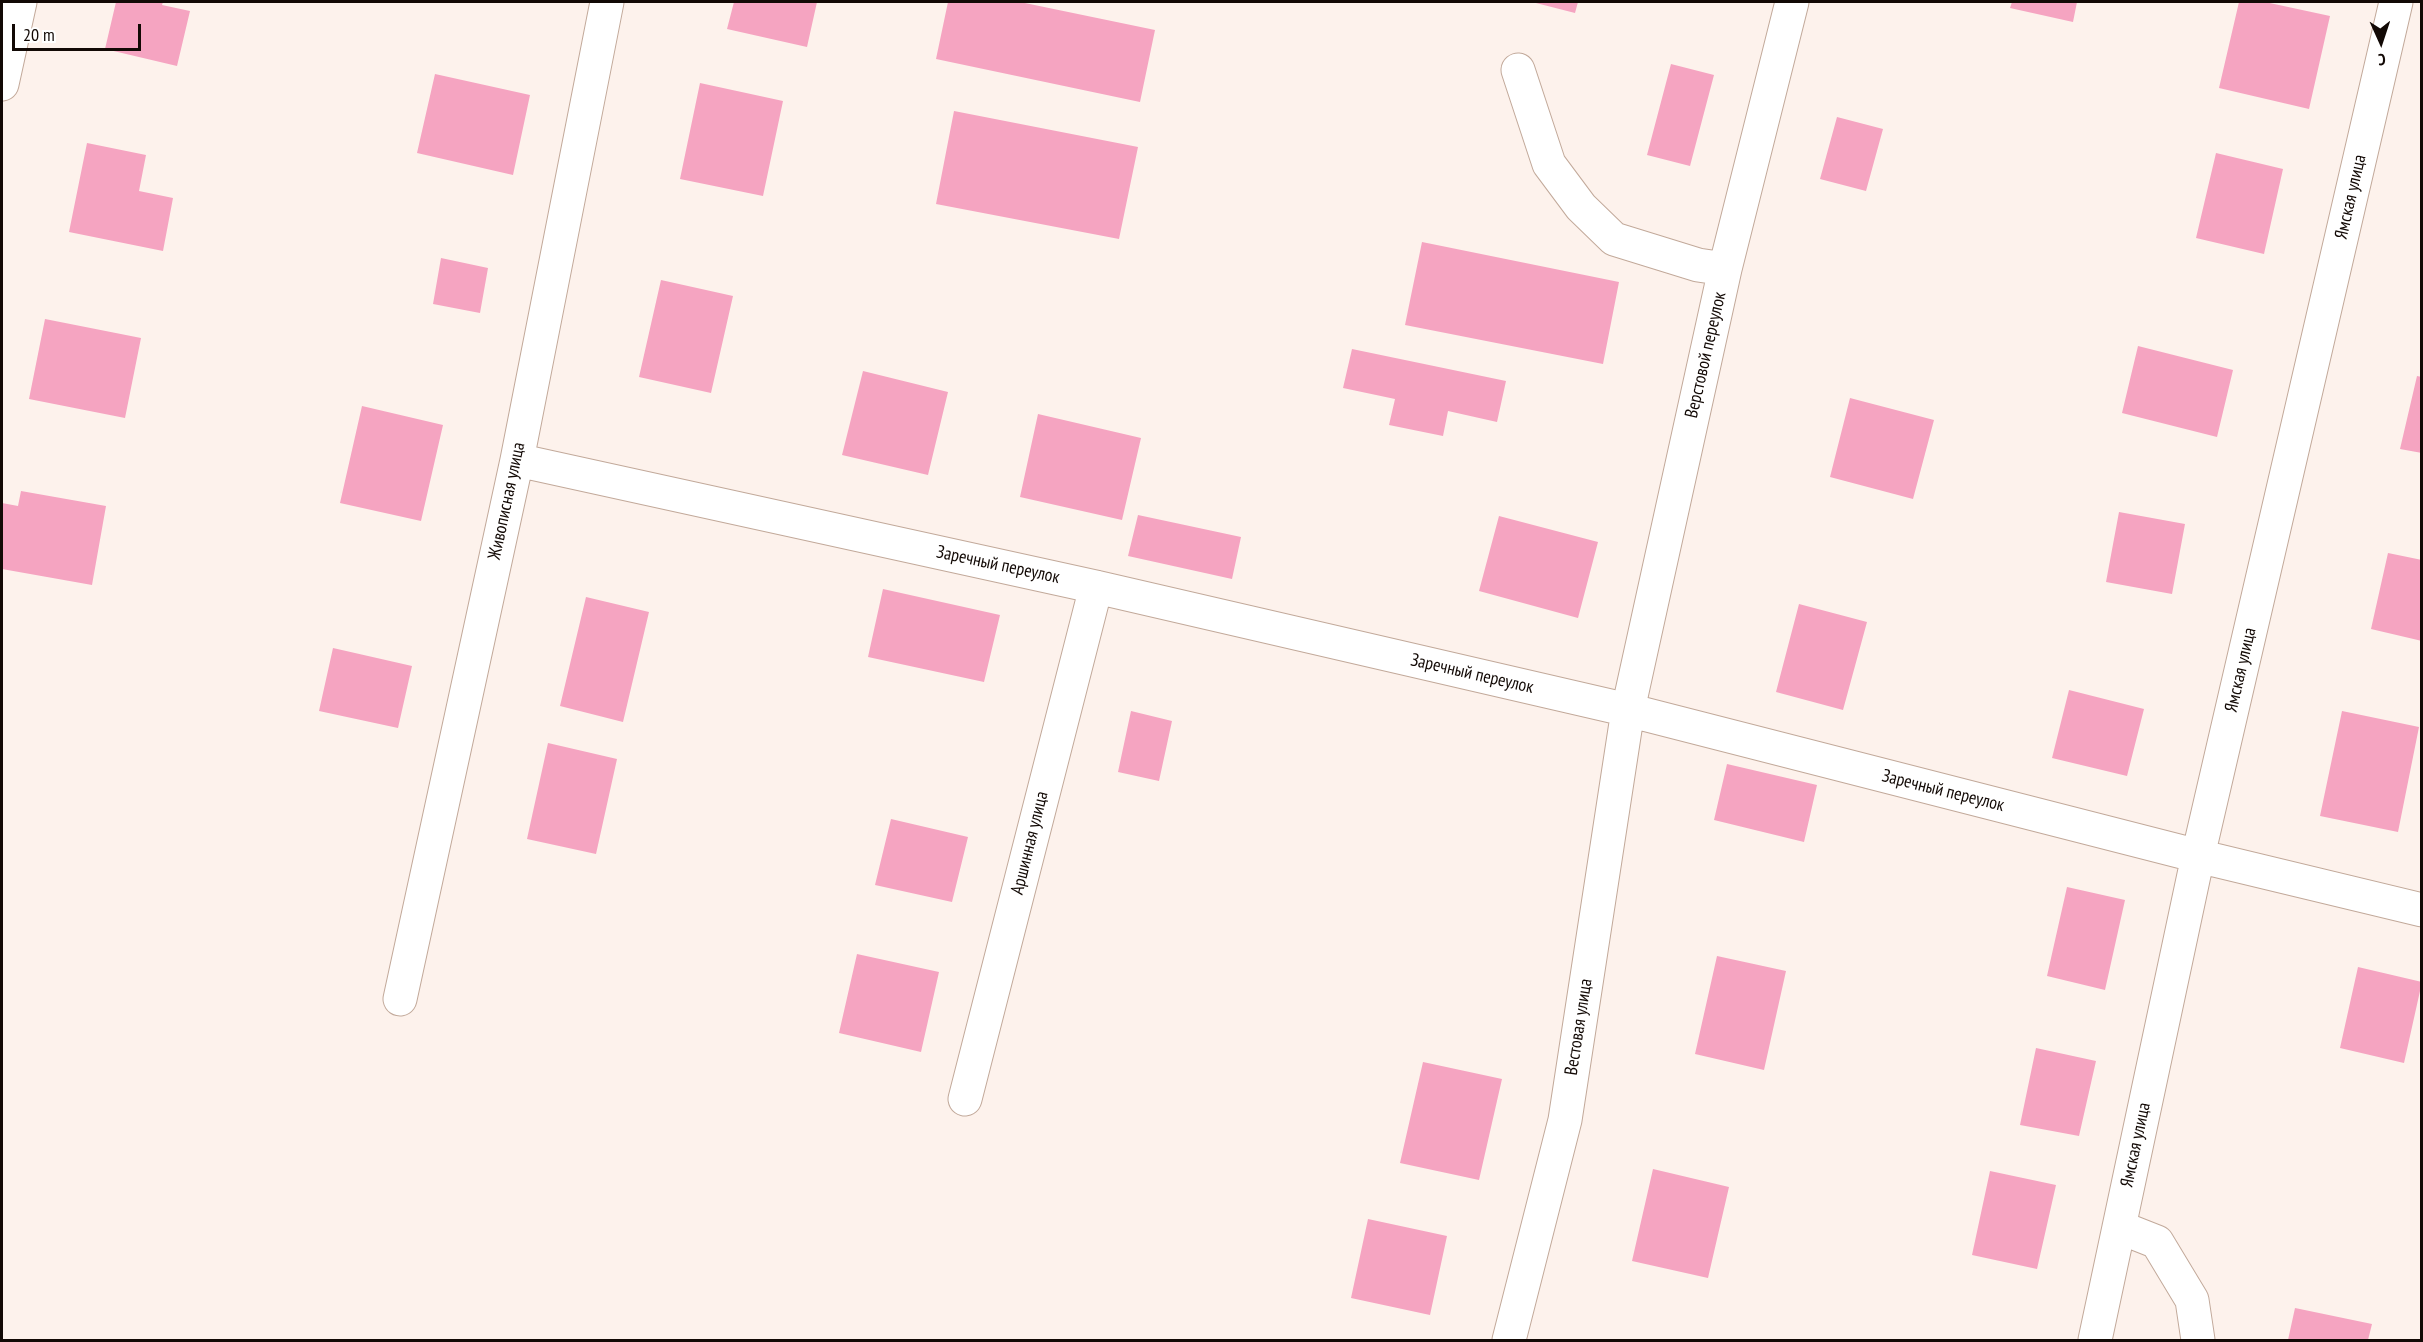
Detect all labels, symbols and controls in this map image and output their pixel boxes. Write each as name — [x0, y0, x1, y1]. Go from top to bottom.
scale bar — [15, 12, 144, 50]
north arrow — [2351, 12, 2411, 72]
text: 20 m — [23, 23, 55, 46]
text: С — [2378, 50, 2386, 70]
street label: Ямская улица — [2331, 153, 2371, 241]
street label: Верстовой переулок — [1681, 290, 1731, 420]
street label: Живописная улица — [484, 440, 530, 562]
street label: Заречный переулок — [934, 541, 1062, 589]
street label: Ямская улица — [2221, 626, 2261, 714]
street label: Заречный переулок — [1408, 649, 1536, 699]
street label: Заречный переулок — [1880, 765, 2006, 817]
street label: Аршинная улица — [1007, 789, 1053, 897]
street label: Вестовая улица — [1561, 977, 1597, 1077]
street label: Ямская улица — [2116, 1101, 2156, 1189]

